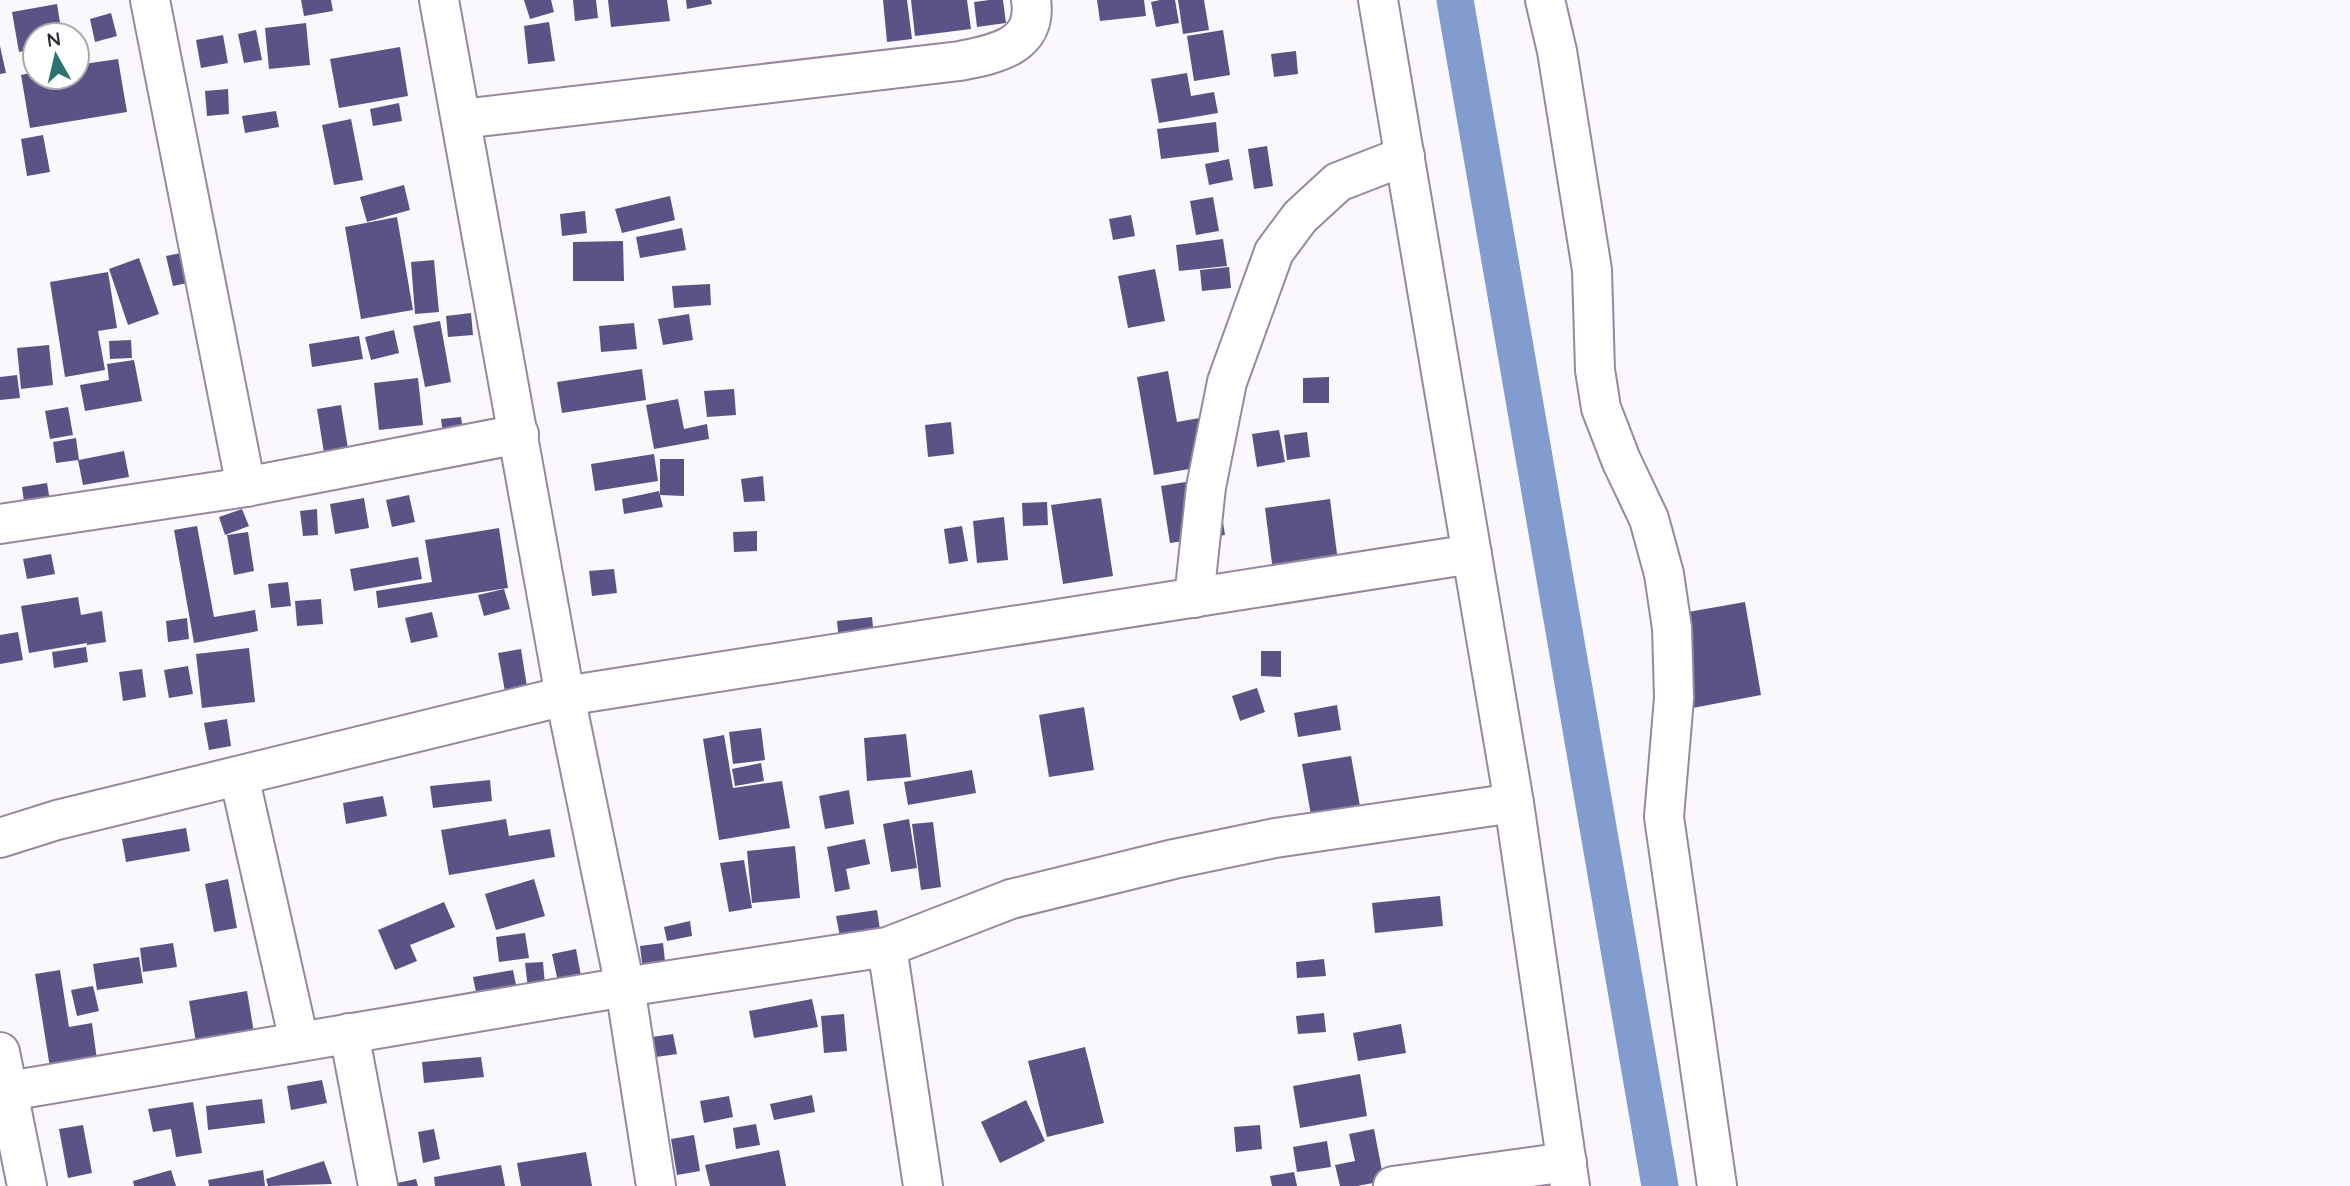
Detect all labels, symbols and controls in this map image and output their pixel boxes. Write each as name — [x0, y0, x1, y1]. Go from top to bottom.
north arrow — [21, 21, 91, 91]
text: N — [45, 26, 62, 52]

